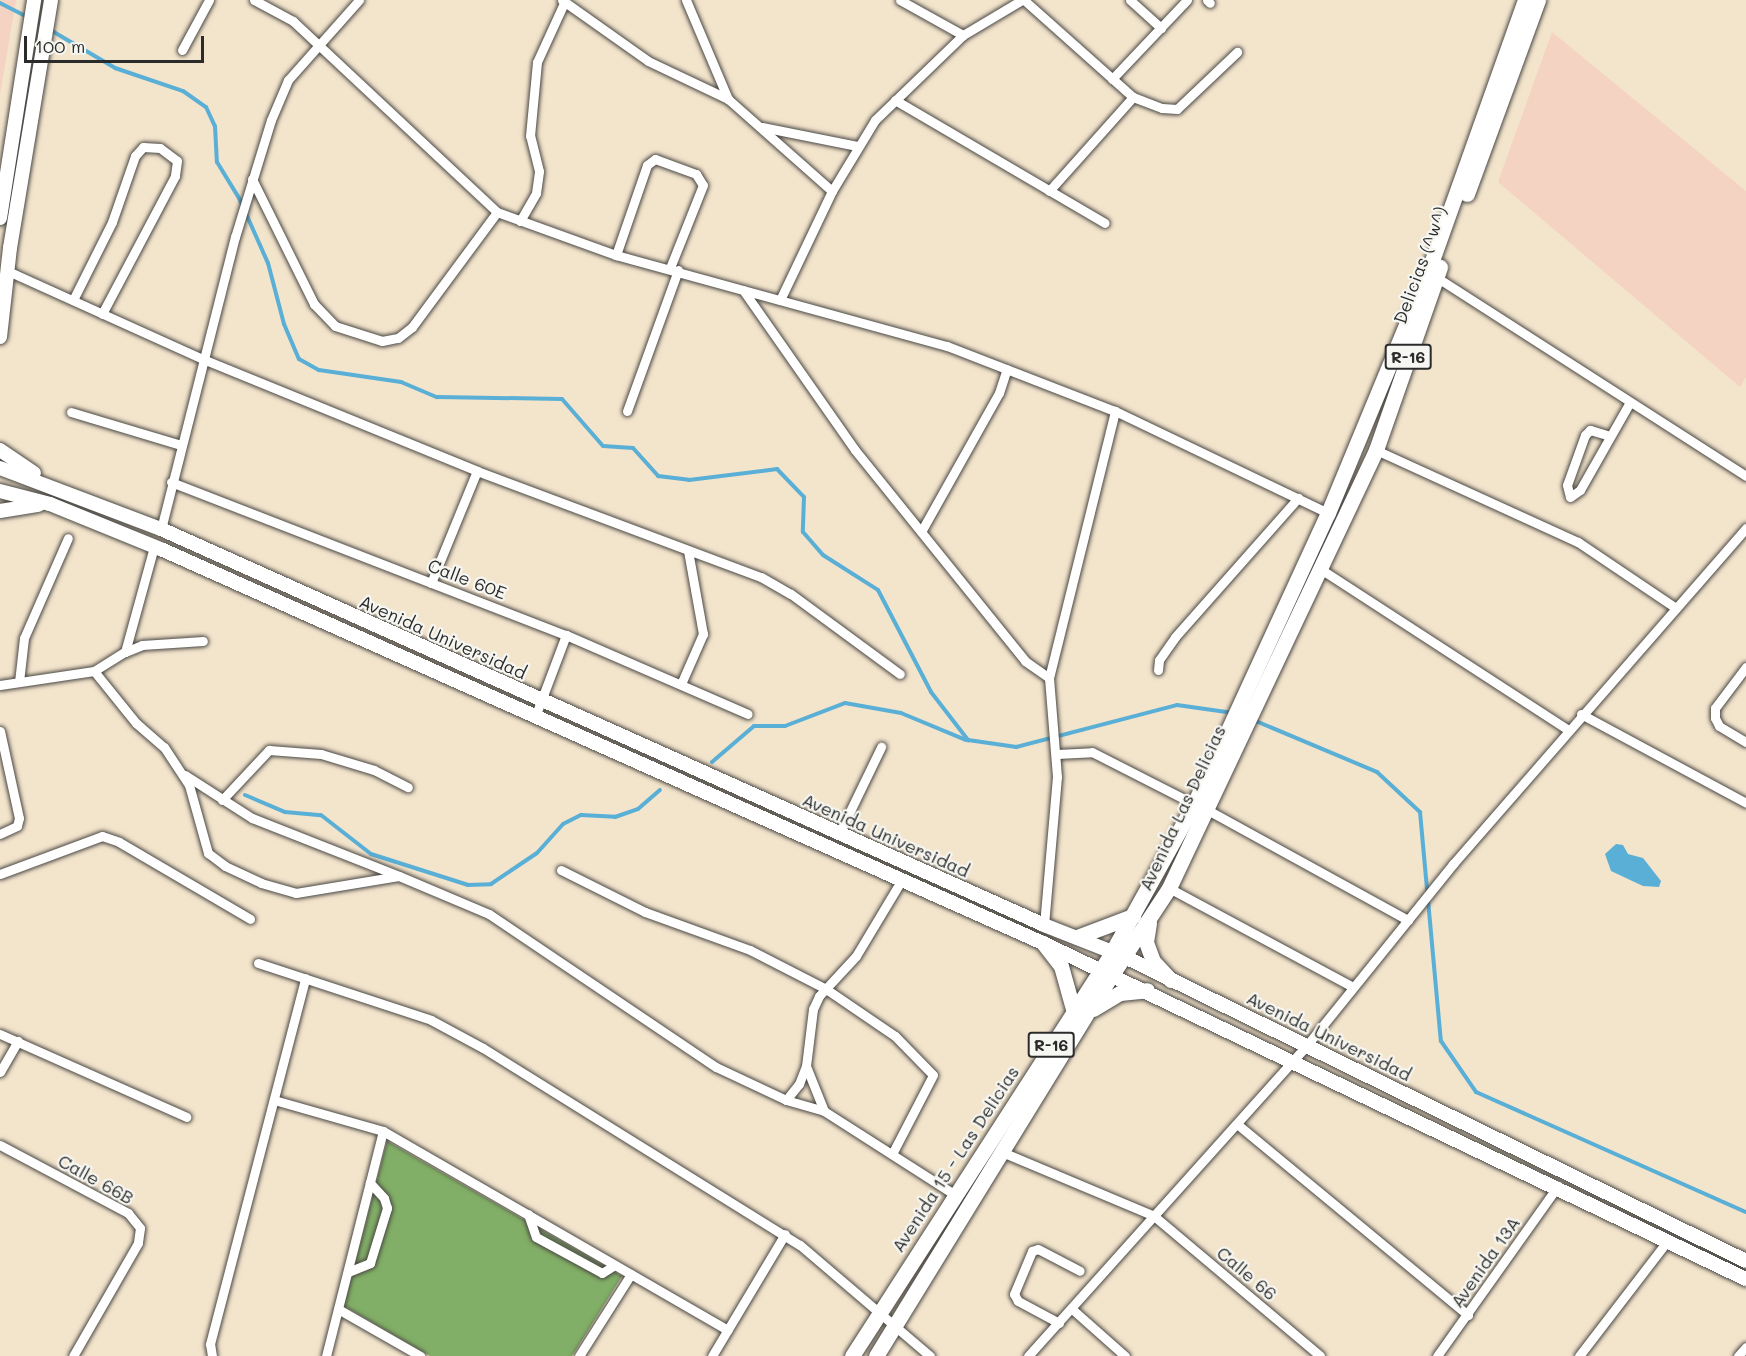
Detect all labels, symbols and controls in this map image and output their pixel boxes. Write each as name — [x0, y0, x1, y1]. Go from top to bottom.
scale bar — [27, 24, 207, 62]
text: 100 m — [35, 34, 85, 58]
street label: Delicias (^w^) — [1389, 203, 1451, 327]
road number: R-16 — [1384, 344, 1432, 370]
street label: Calle 60E — [425, 554, 509, 604]
street label: Avenida Universidad — [356, 590, 530, 684]
street label: Avenida Las Delicias — [1134, 722, 1230, 894]
street label: Avenida Universidad — [799, 788, 973, 882]
street label: Avenida Universidad — [1243, 987, 1415, 1085]
road number: R-16 — [1027, 1032, 1075, 1058]
street label: Avenida 15 - Las Delicias — [887, 1062, 1023, 1256]
street label: Calle 66B — [54, 1149, 138, 1209]
street label: Avenida 13A — [1446, 1212, 1524, 1312]
street label: Calle 66 — [1213, 1242, 1281, 1304]

